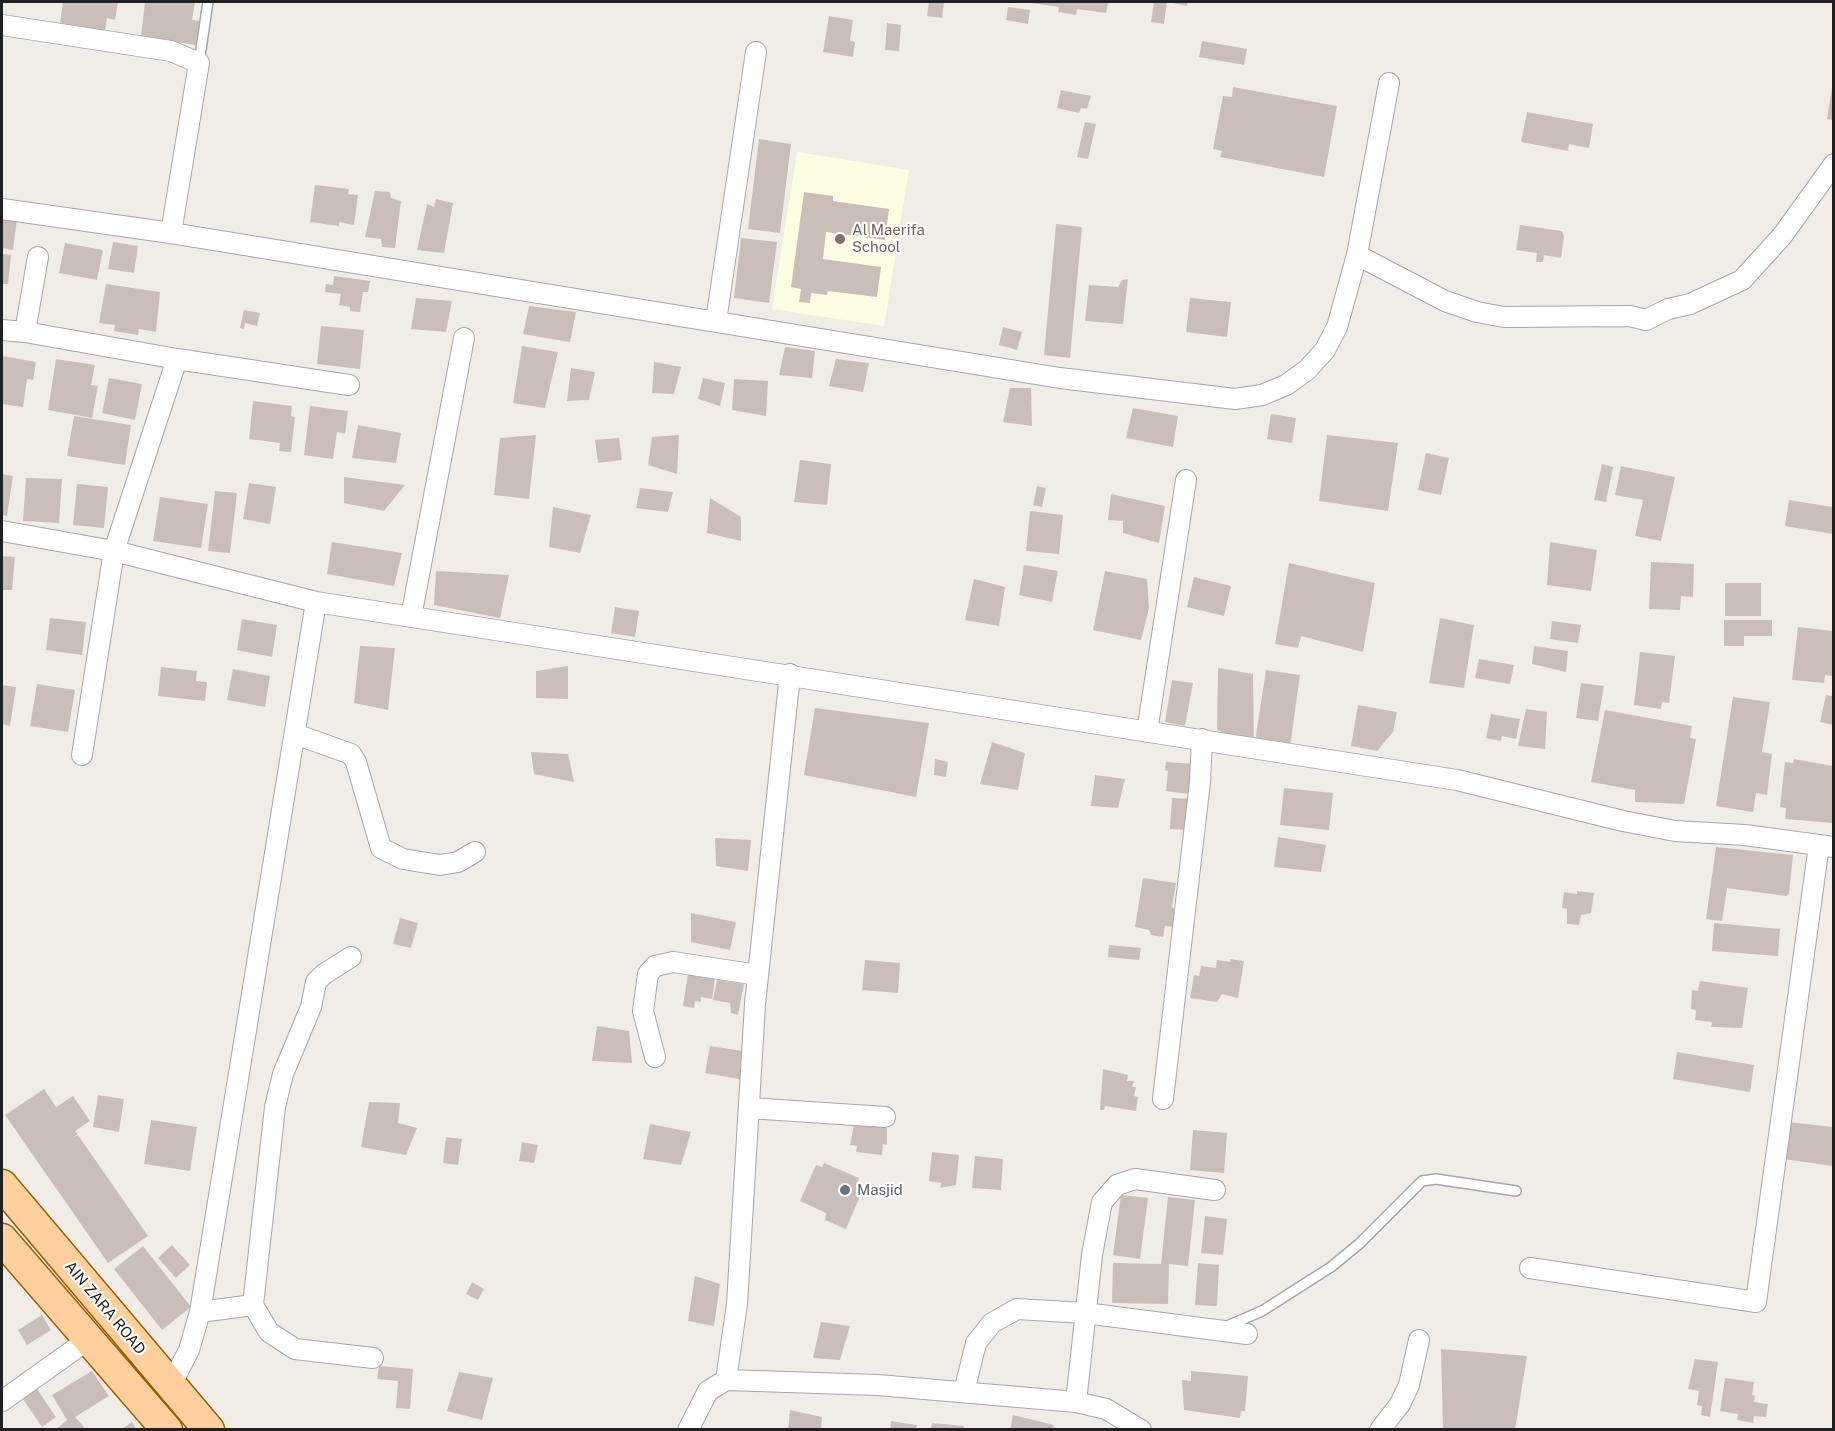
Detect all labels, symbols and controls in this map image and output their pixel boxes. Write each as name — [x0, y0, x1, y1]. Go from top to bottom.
place label: Al Maerifa School — [852, 221, 925, 256]
marker: Al Maerifa School — [833, 232, 847, 246]
place label: Masjid — [857, 1181, 903, 1199]
marker: Masjid — [838, 1183, 852, 1197]
street label: AIN ZARA ROAD — [61, 1258, 149, 1358]

